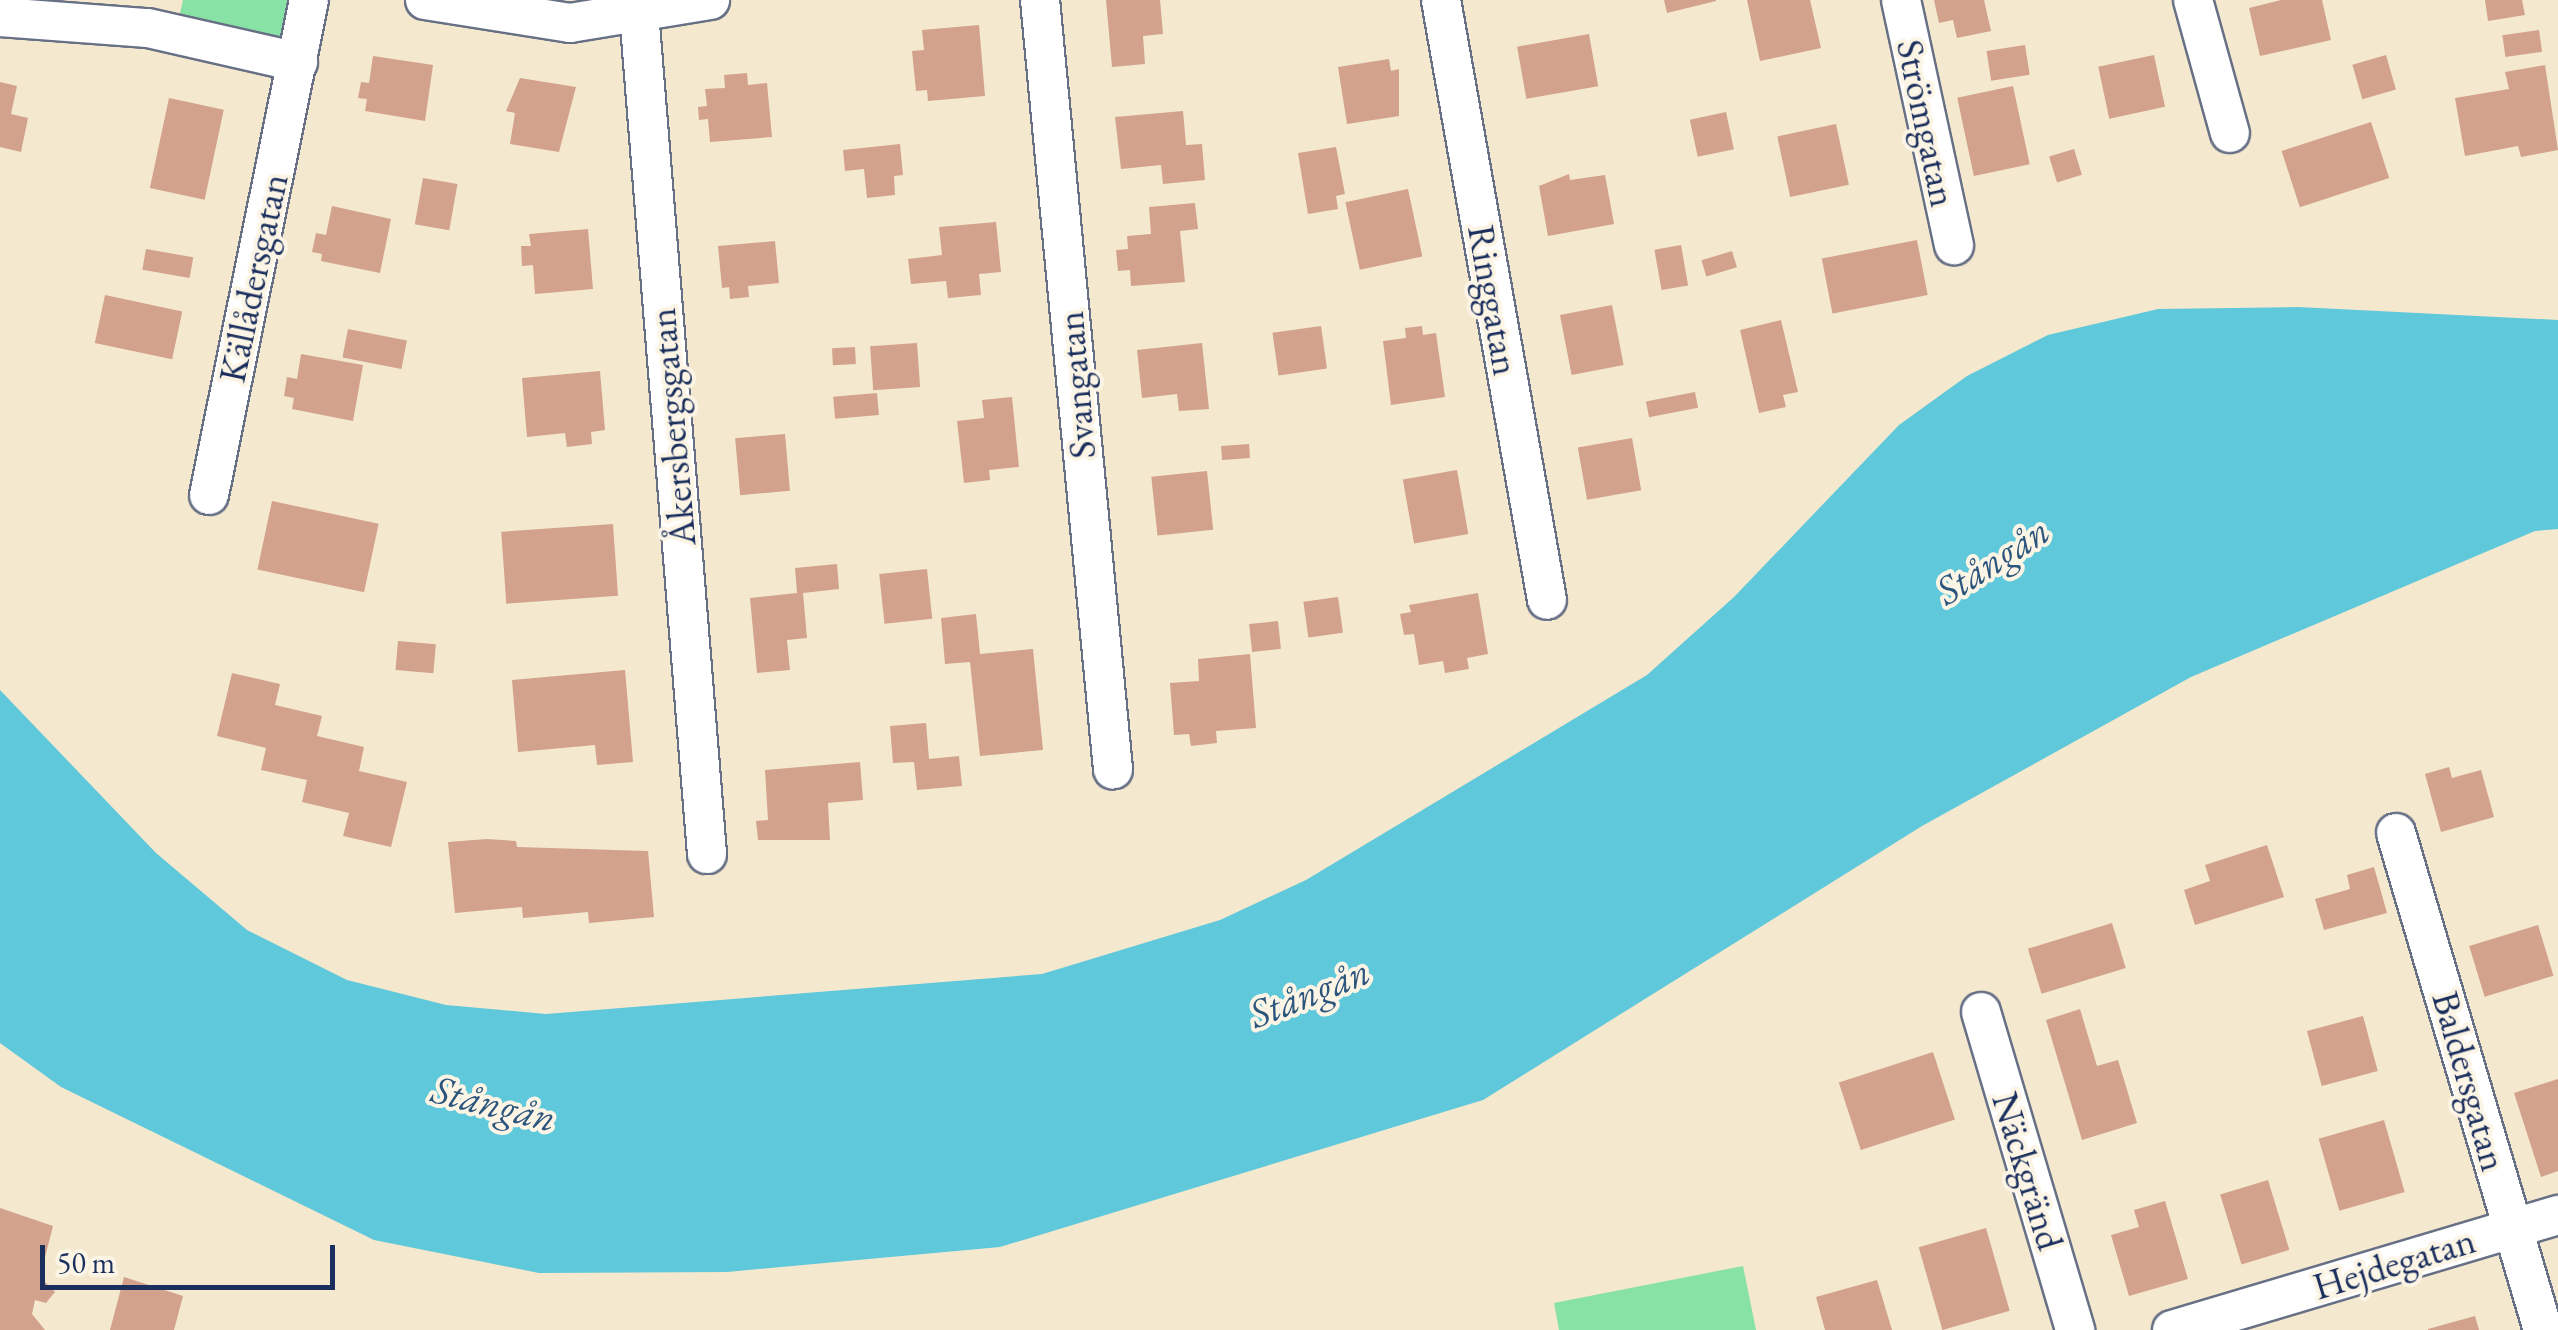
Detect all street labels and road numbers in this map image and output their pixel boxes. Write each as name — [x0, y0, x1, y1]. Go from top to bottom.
street label: Strömgatan — [1887, 35, 1967, 211]
street label: Källådersgatan — [209, 169, 297, 387]
street label: Ringgatan — [1458, 221, 1530, 379]
street label: Åkersbergsgatan — [639, 306, 705, 548]
street label: Svangatan — [1047, 309, 1105, 461]
street label: Baldersgatan — [2423, 986, 2517, 1176]
street label: Näckgränd — [1982, 1087, 2074, 1255]
street label: Hejdegatan — [2307, 1217, 2481, 1309]

